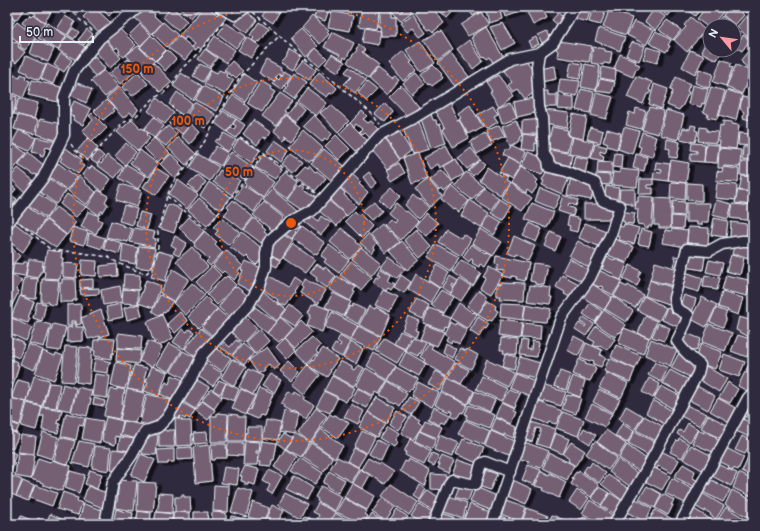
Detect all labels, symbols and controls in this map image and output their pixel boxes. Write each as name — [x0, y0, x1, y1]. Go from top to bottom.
scale bar — [20, 18, 93, 44]
north arrow — [702, 18, 742, 58]
text: 50 m — [26, 25, 53, 40]
text: N — [706, 27, 721, 40]
text: 150 m — [121, 62, 153, 77]
text: 100 m — [171, 114, 205, 129]
text: 50 m — [225, 165, 253, 180]
centre of rings — [284, 216, 298, 230]

